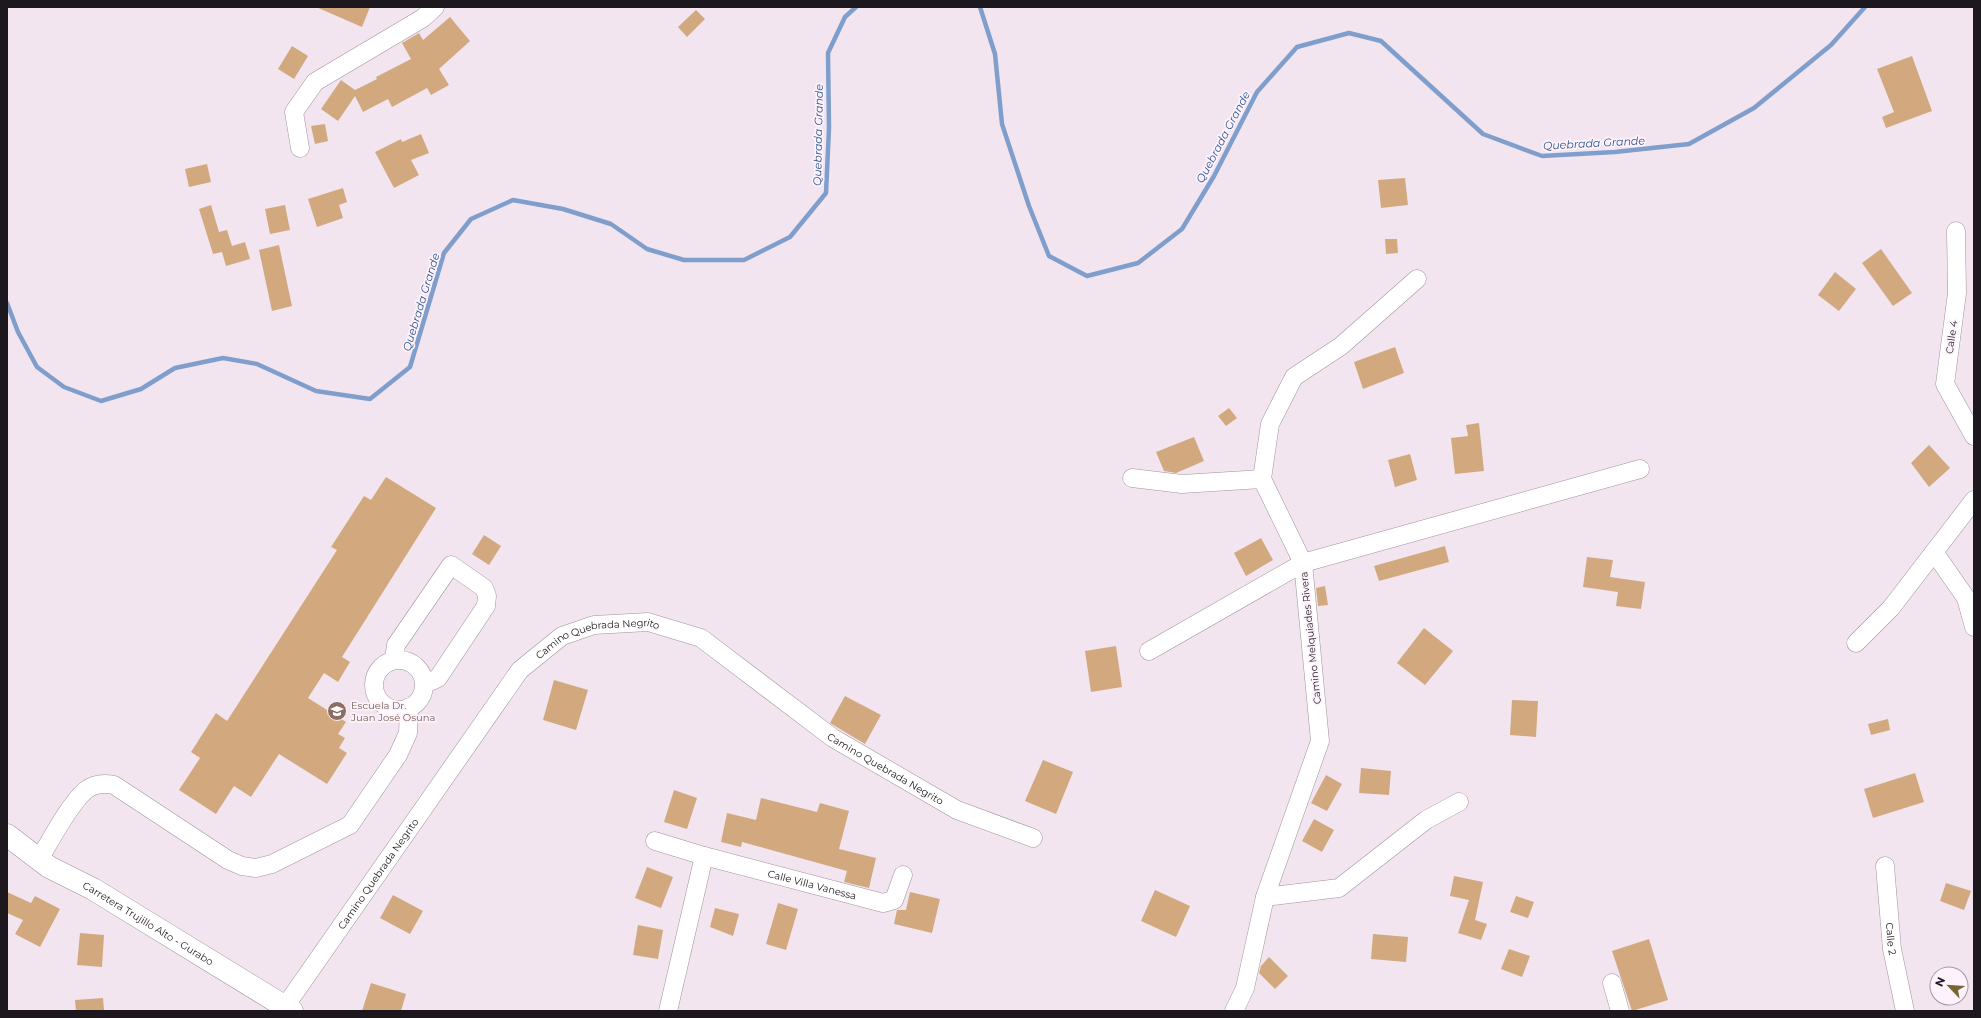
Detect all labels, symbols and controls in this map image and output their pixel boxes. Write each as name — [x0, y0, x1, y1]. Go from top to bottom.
water label: Quebrada Grande — [810, 84, 826, 186]
water label: Quebrada Grande — [1193, 88, 1253, 185]
water label: Quebrada Grande — [1543, 133, 1646, 153]
water label: Quebrada Grande — [399, 251, 443, 353]
street label: Calle 4 — [1943, 319, 1960, 355]
street label: Camino Melquiades Rivera — [1297, 571, 1324, 705]
street label: Camino Quebrada Negrito — [533, 616, 661, 662]
place label: Escuela Dr. Juan José Osuna — [350, 699, 435, 724]
school or university icon: Escuela Dr. Juan José Osuna — [326, 700, 348, 722]
street label: Camino Quebrada Negrito — [824, 730, 946, 808]
street label: Camino Quebrada Negrito — [335, 816, 422, 932]
street label: Calle Villa Vanessa — [766, 867, 858, 903]
street label: Carretera Trujillo Alto - Gurabo — [80, 879, 216, 968]
street label: Calle 2 — [1883, 922, 1899, 957]
north arrow — [1929, 966, 1969, 1006]
text: N — [1932, 975, 1948, 989]

